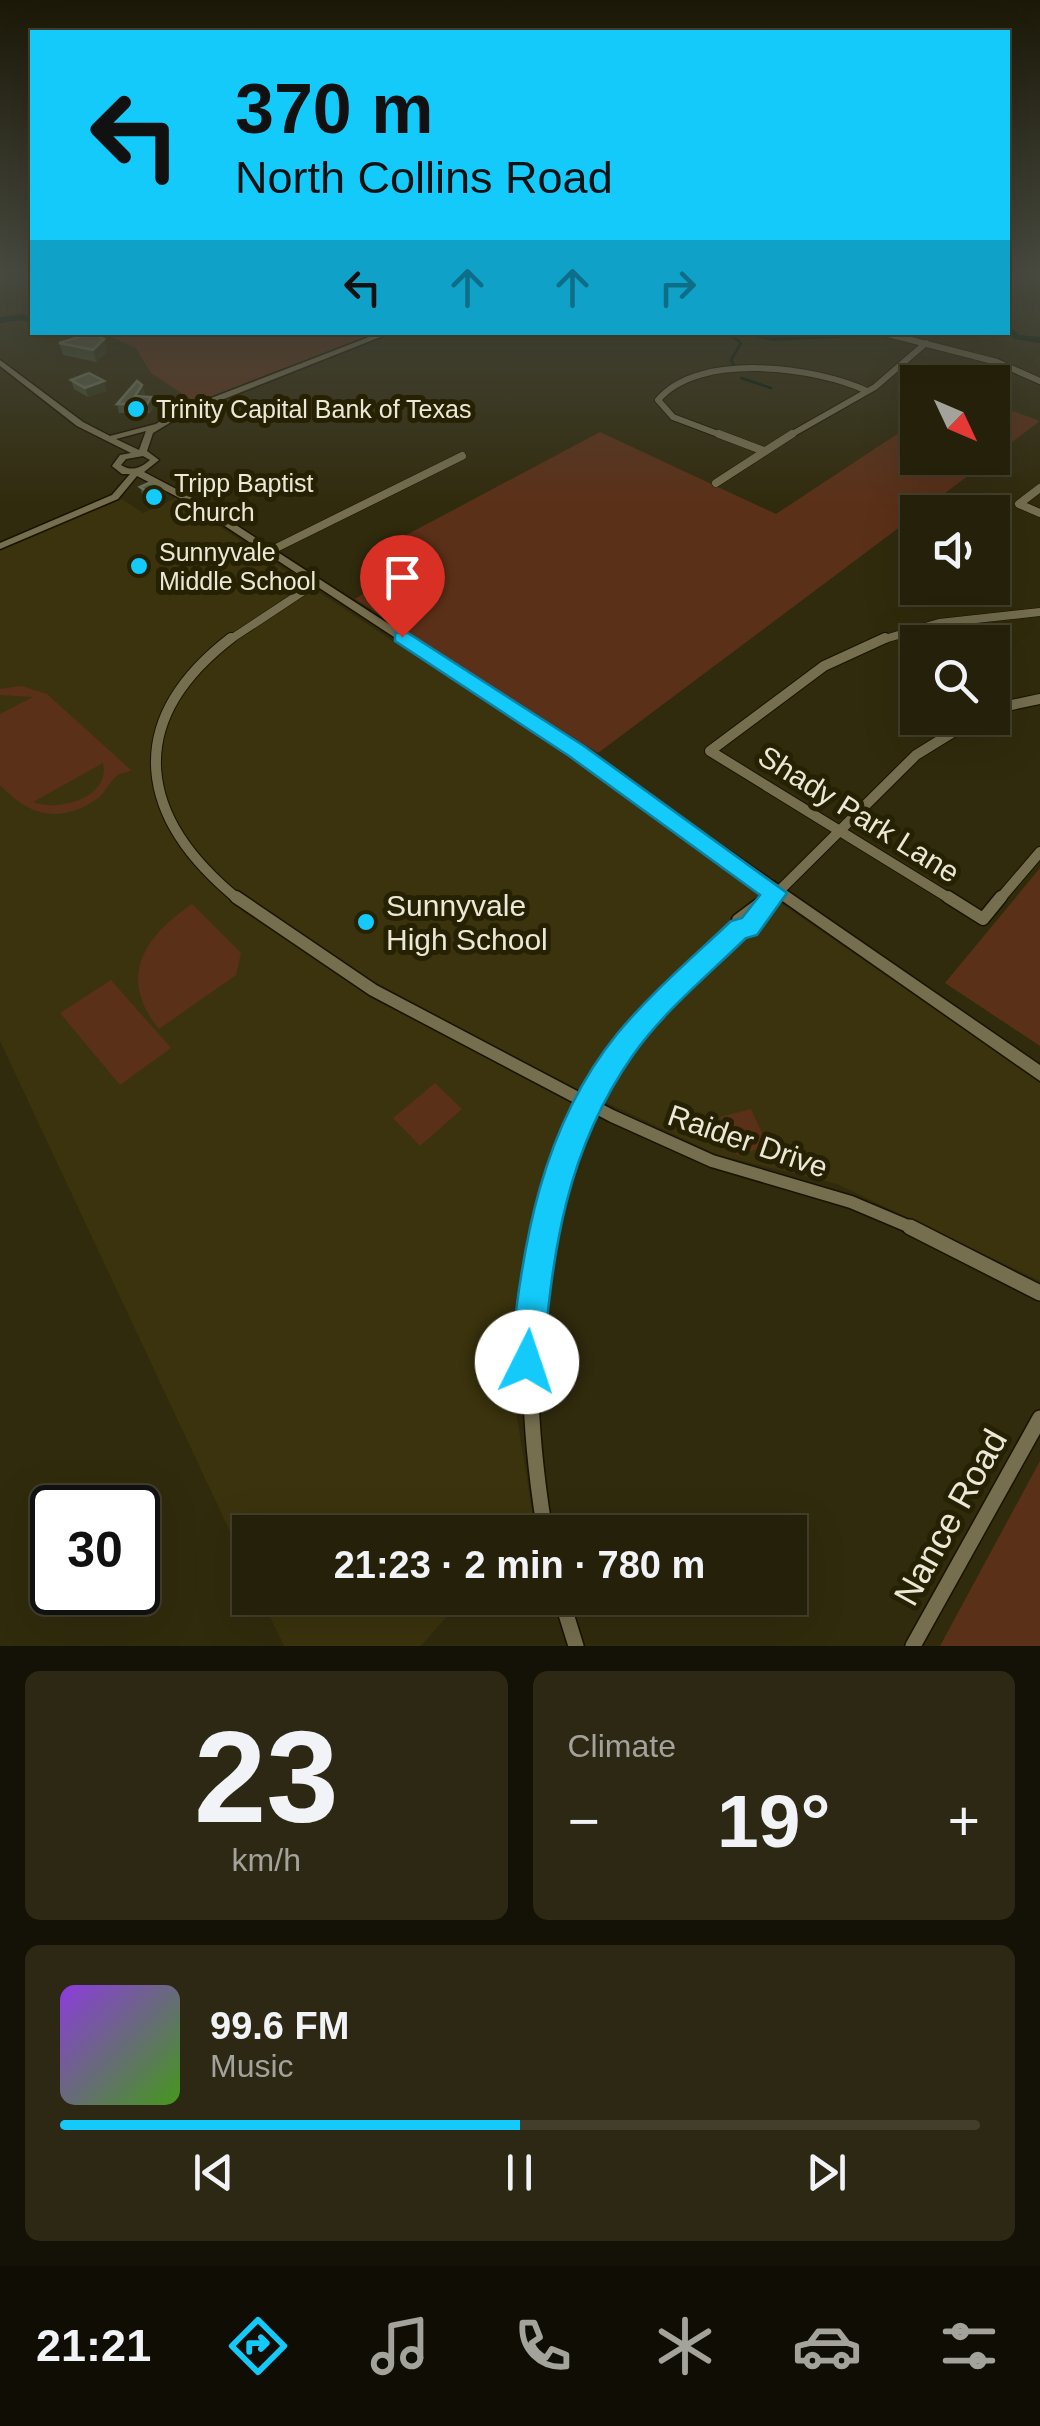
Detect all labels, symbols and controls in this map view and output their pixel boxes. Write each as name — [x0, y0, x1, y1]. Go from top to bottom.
icon: left — [70, 70, 200, 200]
text: 370 m — [235, 70, 433, 148]
text: North Collins Road — [235, 152, 613, 203]
icon: left — [335, 260, 390, 315]
icon: ahead — [440, 260, 495, 315]
icon: ahead — [545, 260, 600, 315]
icon: right — [650, 260, 705, 315]
north arrow — [900, 365, 1010, 475]
map controls — [900, 365, 1010, 735]
place label: Trinity Capital Bank of Texas — [156, 395, 471, 423]
marker: Trinity Capital Bank of Texas — [125, 398, 147, 420]
place label: Tripp Baptist Church — [174, 469, 313, 526]
marker: Tripp Baptist Church — [143, 486, 165, 508]
button: sound — [900, 495, 1010, 605]
pin — [360, 535, 445, 638]
place label: Sunnyvale Middle School — [159, 538, 316, 595]
icon: arrive — [375, 550, 430, 605]
marker: Sunnyvale Middle School — [128, 555, 150, 577]
button: search — [900, 625, 1010, 735]
street label: Shady Park Lane — [753, 739, 965, 889]
place label: Sunnyvale High School — [386, 889, 548, 956]
marker: Sunnyvale High School — [355, 911, 377, 933]
street label: Raider Drive — [664, 1098, 832, 1184]
position arrow — [475, 1310, 579, 1414]
street label: Nance Road — [886, 1422, 1014, 1612]
speed limit sign: 30 — [30, 1485, 160, 1615]
text: 21:23 · 2 min · 780 m — [334, 1544, 705, 1586]
text: 23 — [194, 1704, 339, 1850]
text: Climate — [568, 1728, 676, 1764]
text: 19° — [717, 1779, 830, 1863]
text: − — [568, 1790, 600, 1852]
text: + — [948, 1790, 980, 1852]
text: km/h — [232, 1842, 301, 1878]
text: 99.6 FM — [210, 2005, 349, 2047]
text: Music — [210, 2048, 294, 2084]
icon: previous — [186, 2145, 241, 2200]
icon: pause — [492, 2145, 547, 2200]
icon: next — [799, 2145, 854, 2200]
icon: directions — [223, 2311, 293, 2381]
icon: music — [365, 2311, 435, 2381]
icon: phone — [508, 2311, 578, 2381]
icon: climate — [650, 2311, 720, 2381]
icon: car — [792, 2311, 862, 2381]
icon: filters — [934, 2311, 1004, 2381]
text: 21:21 — [36, 2320, 151, 2371]

